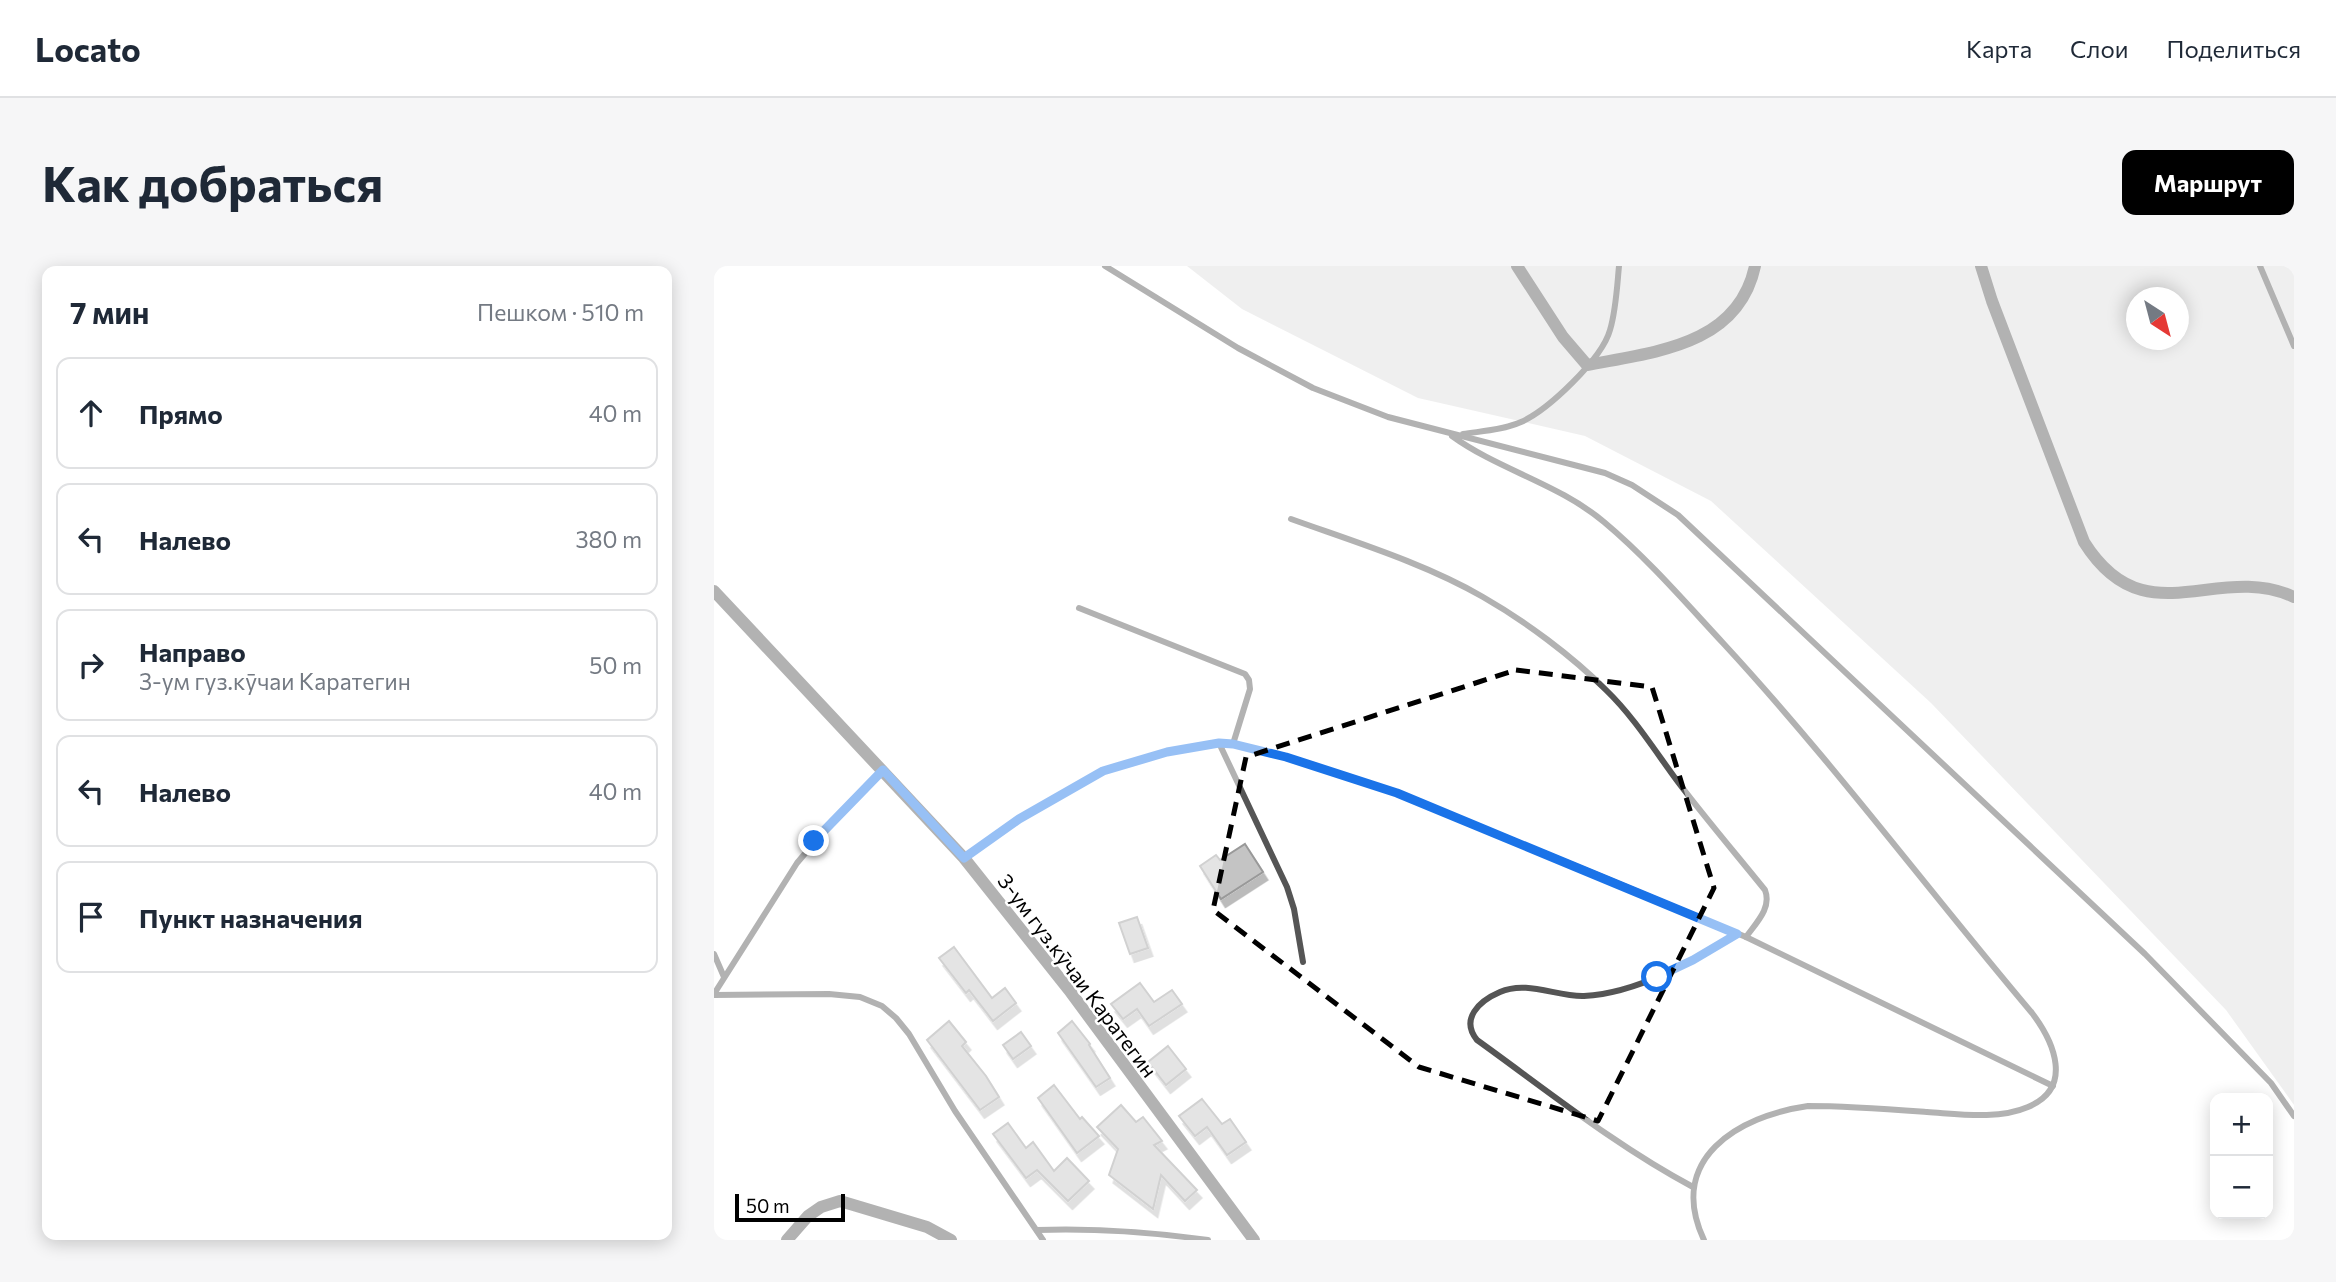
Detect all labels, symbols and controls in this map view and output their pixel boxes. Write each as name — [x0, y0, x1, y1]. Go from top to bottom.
text: Locato — [35, 28, 141, 69]
text: Карта — [1966, 34, 2032, 63]
text: Слои — [2070, 34, 2128, 63]
text: Поделиться — [2166, 34, 2301, 63]
button: Маршрут — [2122, 150, 2294, 215]
text: Как добраться — [42, 152, 383, 212]
north arrow — [2126, 287, 2189, 350]
text: 7 мин — [70, 293, 149, 330]
text: Пешком · 510 m — [477, 298, 644, 326]
icon: ahead — [72, 394, 110, 432]
text: Прямо — [139, 398, 223, 429]
text: 40 m — [589, 399, 642, 427]
icon: left — [72, 520, 110, 558]
text: Налево — [139, 524, 231, 555]
text: 380 m — [575, 525, 642, 553]
text: Направо — [139, 636, 246, 667]
icon: right — [72, 646, 110, 684]
text: 50 m — [589, 651, 642, 679]
text: 3-ум гуз.кӯчаи Каратегин — [139, 667, 411, 695]
icon: left — [72, 772, 110, 810]
text: Налево — [139, 776, 231, 807]
text: 40 m — [589, 777, 642, 805]
route end — [798, 825, 829, 856]
street label: 3-ум гуз.кӯчаи Каратегин — [993, 868, 1163, 1082]
icon: arrive — [72, 898, 110, 936]
text: Пункт назначения — [139, 902, 363, 933]
route start — [1641, 961, 1672, 992]
map controls — [2210, 1093, 2273, 1219]
button: + — [2210, 1093, 2273, 1156]
button: − — [2210, 1156, 2273, 1219]
scale bar — [735, 1191, 845, 1223]
text: 50 m — [746, 1194, 790, 1217]

